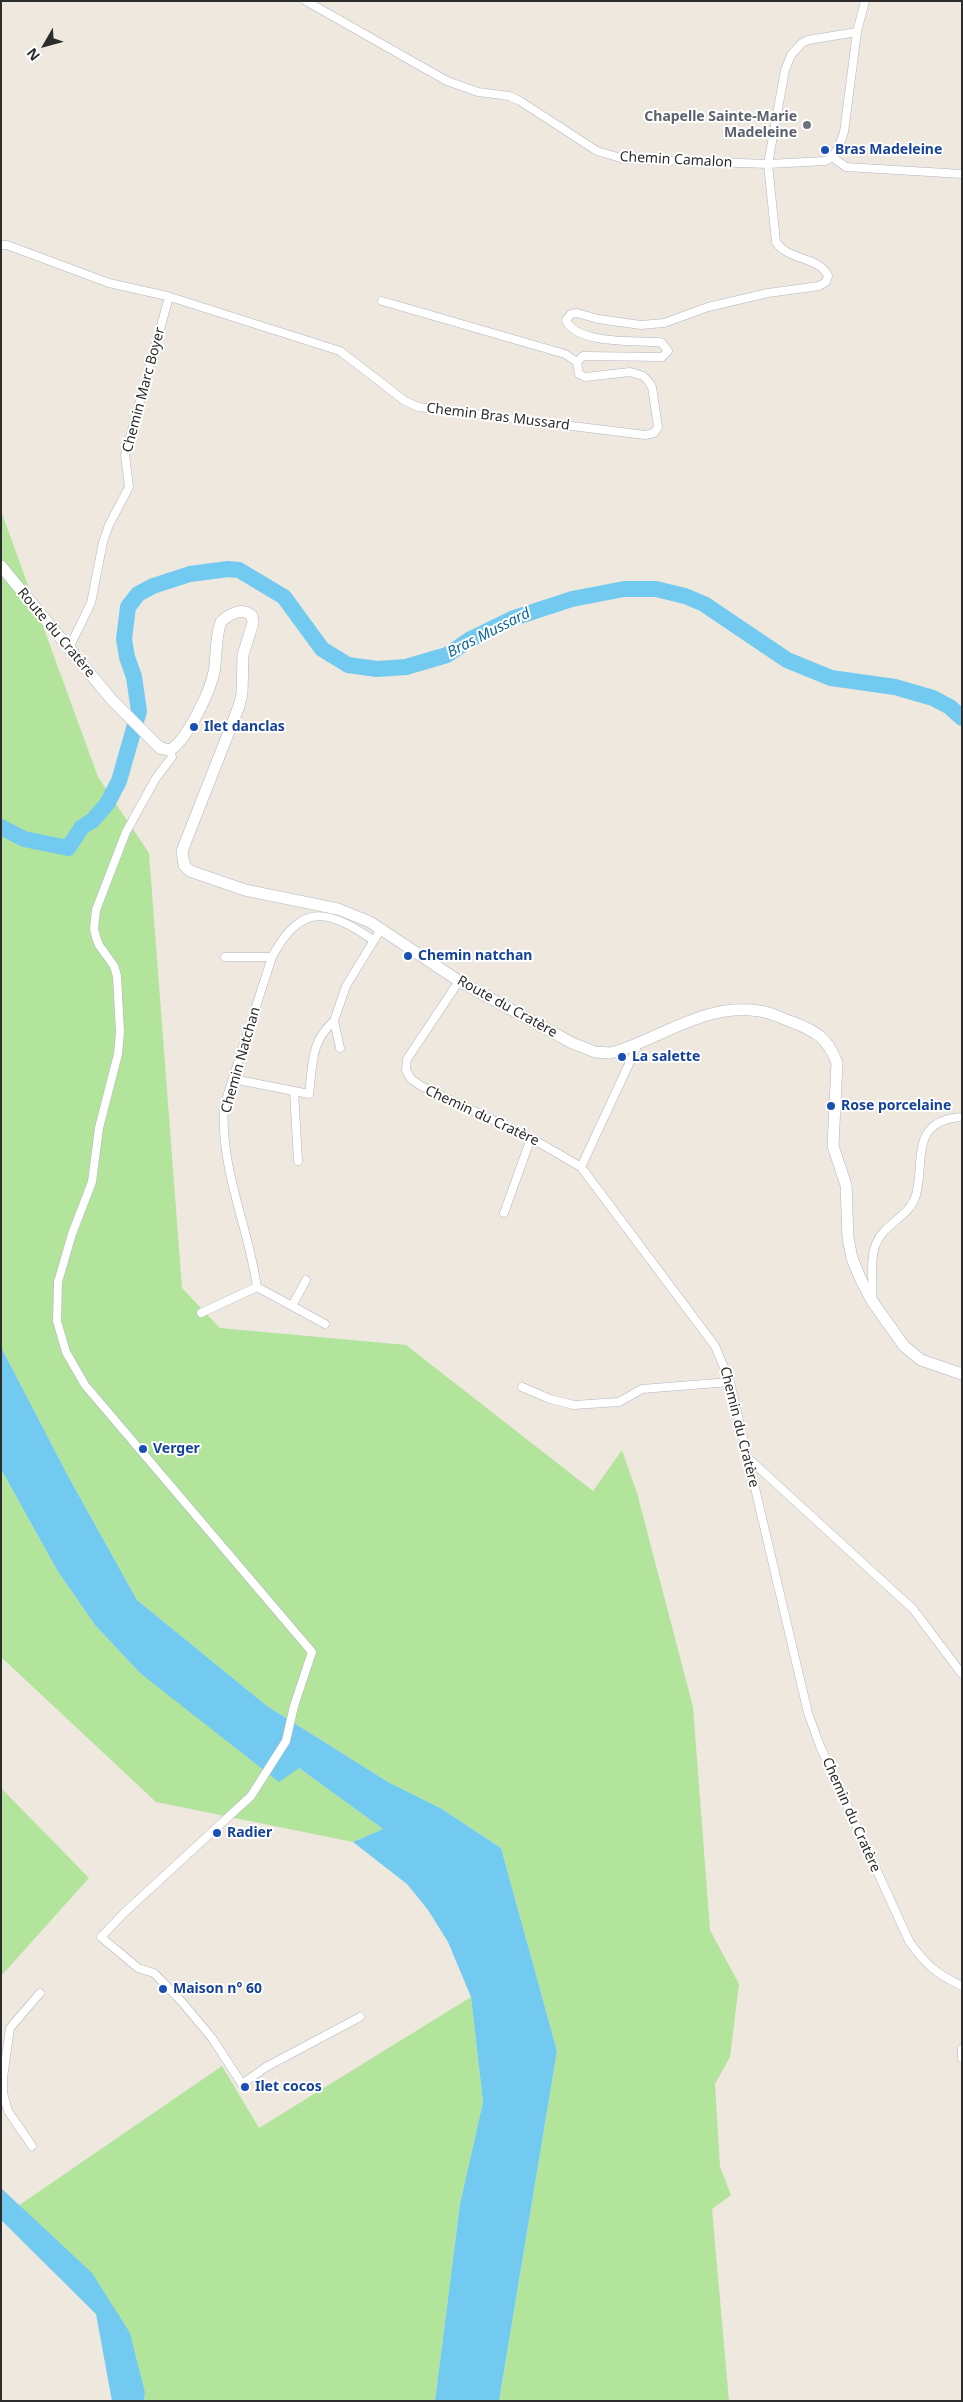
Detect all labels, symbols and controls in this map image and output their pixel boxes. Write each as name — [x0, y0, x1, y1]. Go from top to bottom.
north arrow — [20, 20, 70, 70]
text: N — [22, 44, 44, 65]
place label: Chapelle Sainte-Marie Madeleine — [644, 109, 797, 142]
marker: Chapelle Sainte-Marie Madeleine — [801, 119, 813, 131]
place label: Bras Madeleine — [835, 142, 942, 158]
marker: Bras Madeleine — [819, 144, 831, 156]
street label: Chemin Camalon — [619, 149, 733, 171]
street label: Chemin Marc Boyer — [119, 326, 169, 454]
street label: Chemin Bras Mussard — [426, 400, 570, 434]
street label: Route du Cratère — [14, 585, 98, 681]
water label: Bras Mussard — [445, 604, 533, 662]
place label: Ilet danclas — [204, 719, 285, 735]
marker: Ilet danclas — [188, 721, 200, 733]
place label: Chemin natchan — [418, 948, 532, 964]
marker: Chemin natchan — [402, 950, 414, 962]
street label: Route du Cratère — [454, 973, 560, 1041]
street label: Chemin Natchan — [218, 1005, 264, 1115]
place label: La salette — [632, 1049, 700, 1065]
marker: La salette — [616, 1051, 628, 1063]
street label: Chemin du Cratère — [422, 1082, 542, 1150]
place label: Rose porcelaine — [841, 1098, 951, 1114]
marker: Rose porcelaine — [825, 1100, 837, 1112]
street label: Chemin du Cratère — [716, 1365, 762, 1489]
place label: Verger — [153, 1441, 200, 1457]
marker: Verger — [137, 1443, 149, 1455]
street label: Chemin du Cratère — [818, 1755, 884, 1875]
place label: Radier — [227, 1825, 272, 1841]
marker: Radier — [211, 1827, 223, 1839]
place label: Maison n° 60 — [173, 1981, 262, 1997]
marker: Maison n° 60 — [157, 1983, 169, 1995]
place label: Ilet cocos — [255, 2079, 322, 2095]
marker: Ilet cocos — [239, 2081, 251, 2093]

